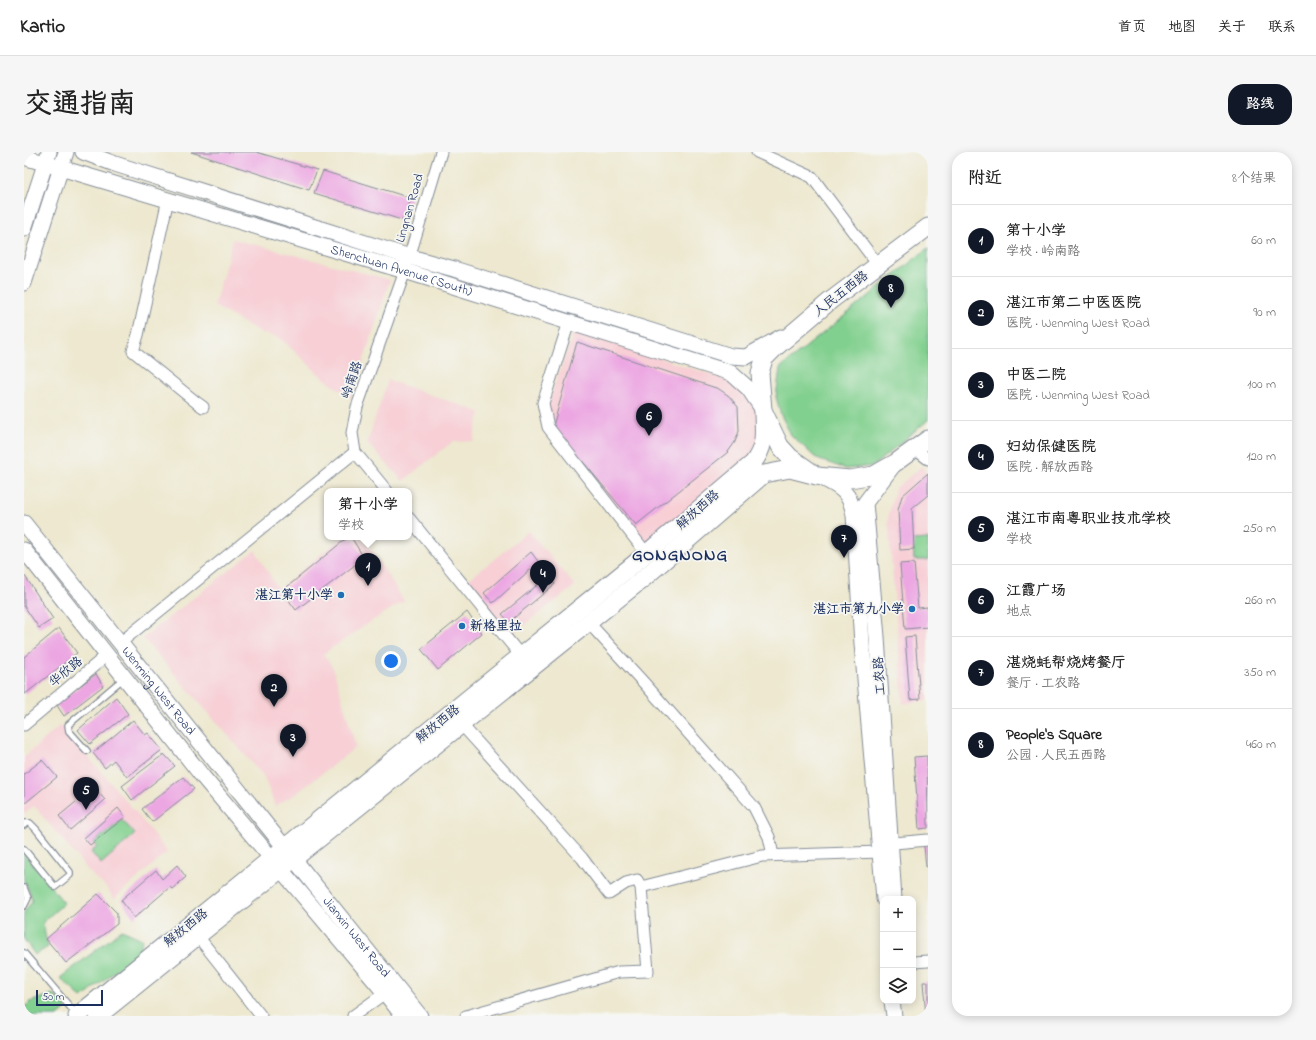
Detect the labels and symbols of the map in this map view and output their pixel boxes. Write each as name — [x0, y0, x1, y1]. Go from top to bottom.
street label: Lingnan Road — [391, 171, 430, 245]
street label: Shenchuan Avenue (South) — [328, 240, 475, 301]
street label: 人民五西路 — [810, 267, 872, 321]
pin: 8 — [878, 275, 904, 308]
street label: 岭南路 — [337, 358, 367, 402]
pin: 6 — [636, 403, 662, 436]
street label: 解放西路 — [672, 486, 724, 534]
pin: 7 — [831, 525, 857, 558]
district label: GONGNONG — [632, 543, 728, 568]
pin: 1 — [355, 553, 381, 586]
pin: 4 — [530, 560, 556, 593]
place label: 湛江第十小学 — [255, 586, 333, 605]
marker: 湛江第十小学 — [336, 590, 346, 600]
place label: 湛江市第九小学 — [813, 600, 904, 619]
marker: 湛江市第九小学 — [907, 604, 917, 614]
place label: 新格里拉 — [470, 617, 522, 636]
marker: 新格里拉 — [457, 621, 467, 631]
street label: Wenming West Road — [117, 642, 201, 740]
your location — [381, 651, 401, 671]
street label: 华欣路 — [45, 652, 87, 692]
street label: 工农路 — [869, 656, 891, 696]
pin: 2 — [261, 674, 287, 707]
street label: 解放西路 — [412, 700, 464, 748]
pin: 3 — [280, 724, 306, 757]
pin: 5 — [73, 777, 99, 810]
street label: Jianxin West Road — [318, 893, 395, 982]
street label: 解放西路 — [160, 904, 212, 952]
scale bar — [36, 988, 103, 1007]

